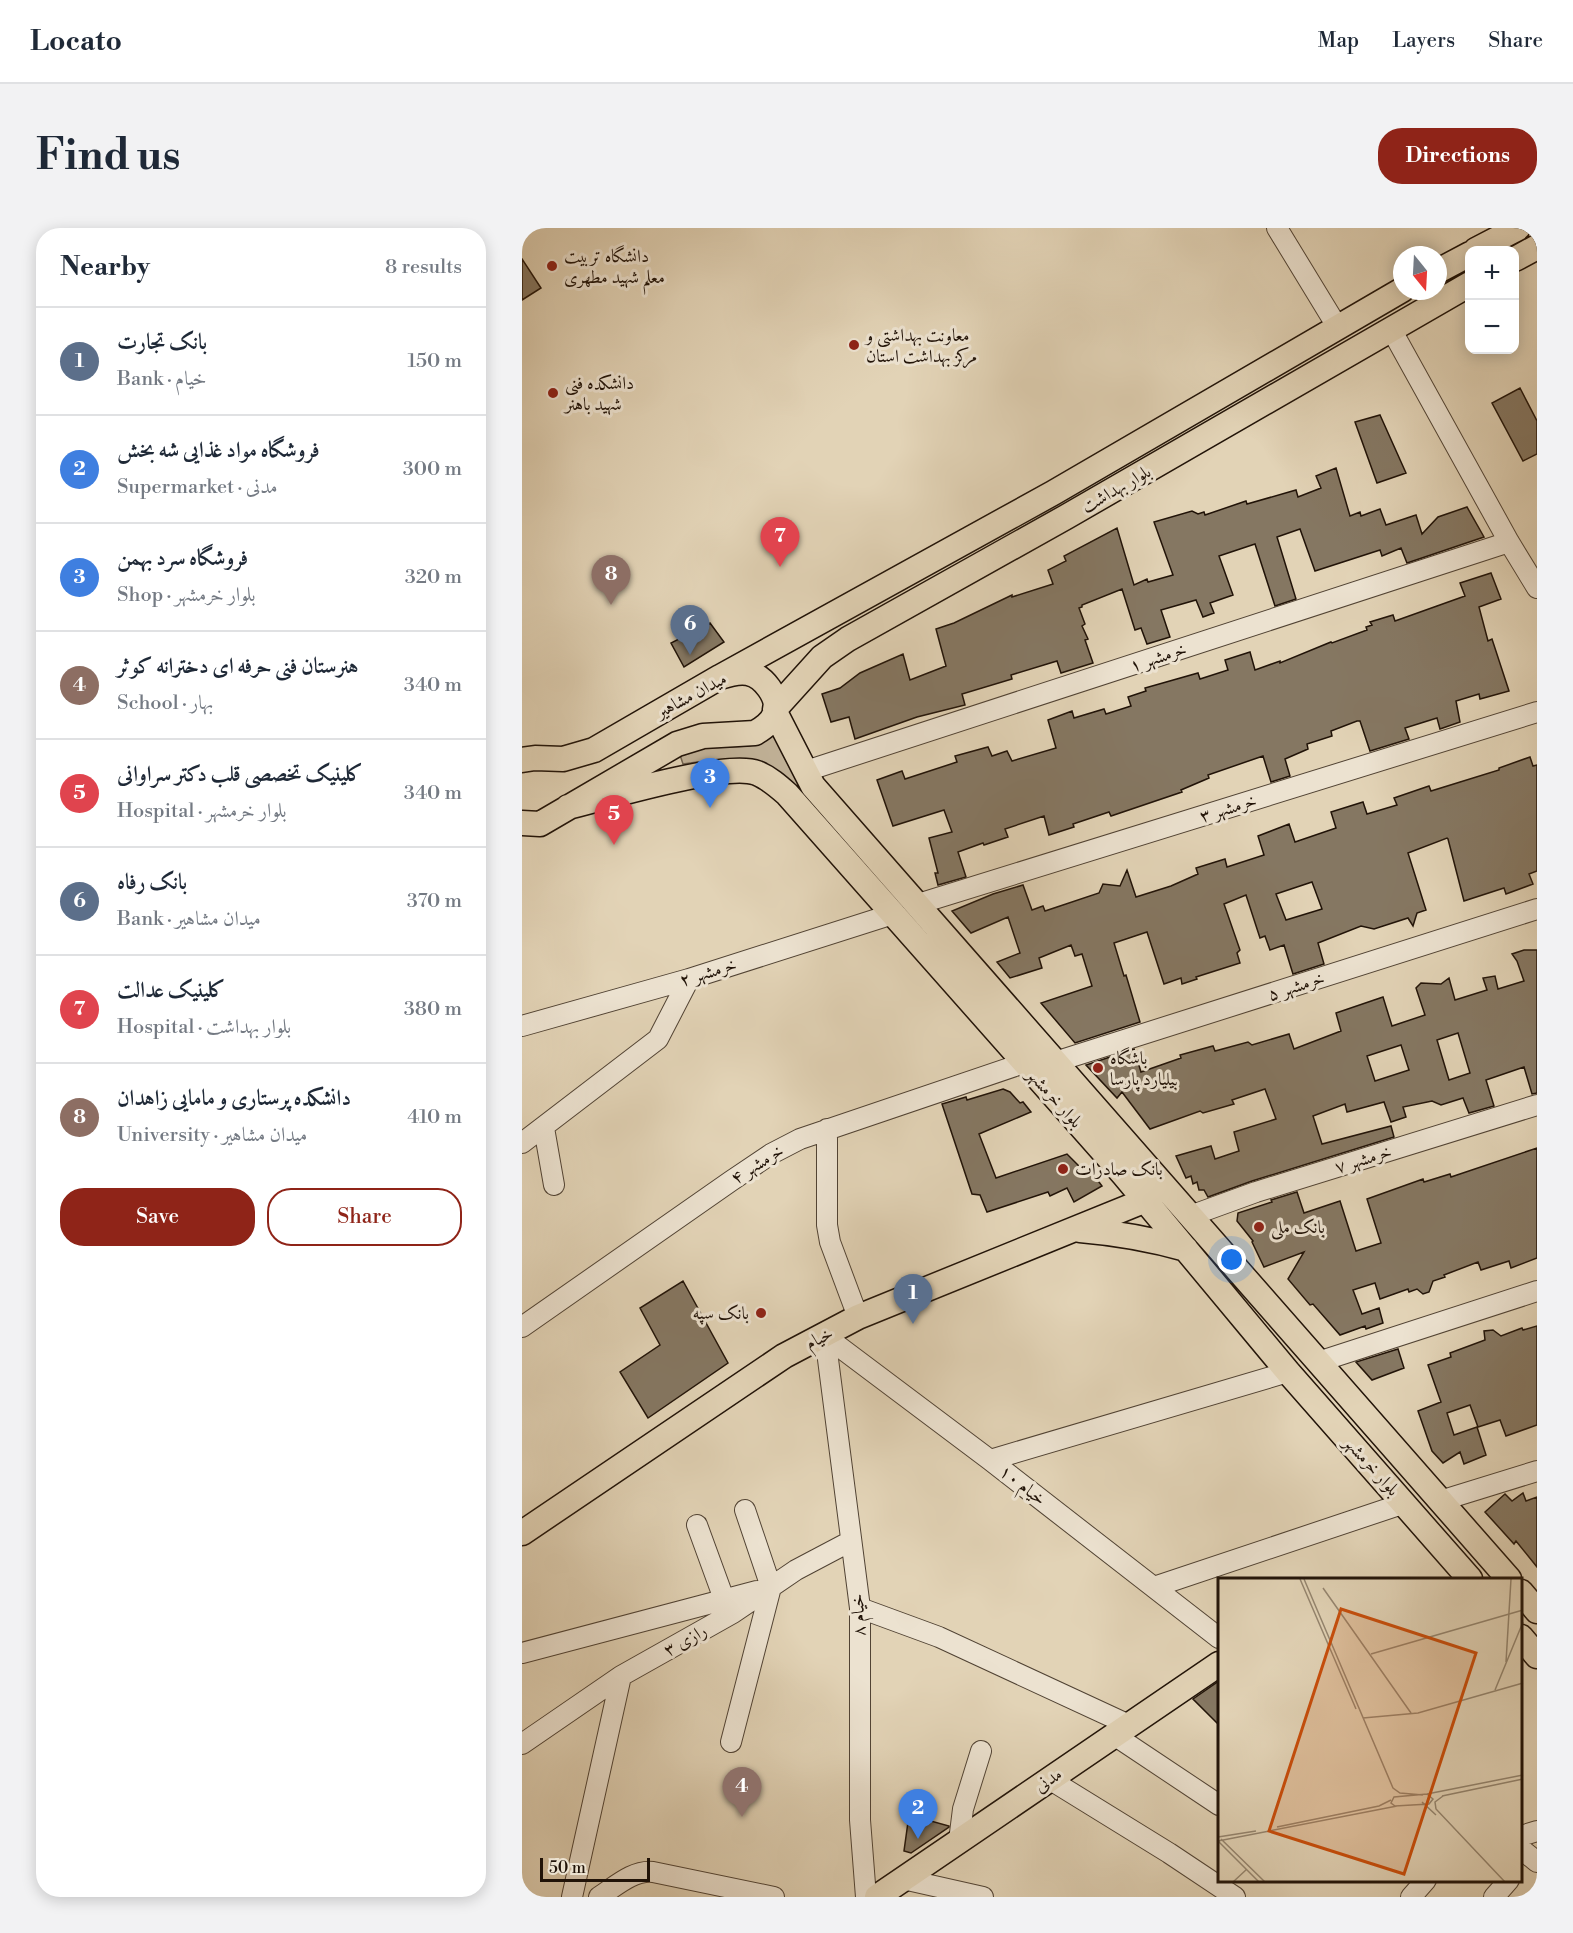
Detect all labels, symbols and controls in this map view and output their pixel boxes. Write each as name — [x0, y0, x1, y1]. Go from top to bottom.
text: Locato — [30, 24, 122, 59]
text: Map — [1318, 28, 1359, 54]
text: Layers — [1392, 28, 1455, 54]
text: Share — [1488, 28, 1543, 54]
button: Directions — [1378, 128, 1537, 184]
text: Find us — [36, 130, 180, 183]
place label: دانشگاه تربیت معلم شهید مطهری — [564, 244, 665, 295]
north arrow — [1393, 246, 1447, 300]
map controls — [1465, 246, 1519, 354]
button: + — [1465, 246, 1519, 300]
text: Nearby — [60, 251, 150, 283]
text: 8 results — [385, 255, 462, 280]
marker: دانشگاه تربیت معلم شهید مطهری — [545, 259, 559, 273]
button: − — [1465, 300, 1519, 354]
place label: معاونت بهداشتی و مرکز بهداشت استان — [864, 324, 977, 369]
text: بانک تجارت — [117, 329, 207, 356]
marker: معاونت بهداشتی و مرکز بهداشت استان — [847, 338, 861, 352]
text: 1 — [75, 349, 84, 374]
text: 150 m — [407, 349, 462, 374]
text: Bank · خیام — [117, 367, 207, 392]
place label: دانشکده فنی شهید باهنر — [563, 372, 634, 416]
marker: دانشکده فنی شهید باهنر — [546, 386, 560, 400]
text: فروشگاه مواد غذایی شه بخش — [117, 437, 320, 464]
text: 2 — [73, 457, 86, 482]
text: 300 m — [403, 457, 462, 482]
street label: بلوار بهداشت — [1077, 460, 1155, 519]
text: Supermarket · مدنی — [117, 475, 278, 500]
pin: 7 — [760, 518, 800, 567]
text: فروشگاه سرد بهمن — [117, 545, 248, 572]
pin: 8 — [592, 556, 631, 605]
text: 3 — [73, 565, 86, 590]
text: 320 m — [405, 565, 462, 590]
text: Shop · بلوار خرمشهر — [117, 583, 255, 608]
pin: 6 — [670, 606, 710, 655]
street label: خرمشهر ۱ — [1127, 638, 1189, 677]
text: هنرستان فنی حرفه ای دخترانه کوثر — [117, 653, 359, 680]
street label: میدان مشاهیر — [650, 667, 731, 725]
text: 4 — [73, 673, 86, 698]
text: 340 m — [404, 673, 462, 698]
text: School · بهار — [117, 691, 214, 716]
pin: 3 — [690, 758, 729, 808]
text: کلینیک تخصصی قلب دکتر سراوانی — [117, 761, 363, 788]
text: 5 — [73, 781, 86, 806]
text: 340 m — [404, 781, 462, 806]
street label: خرمشهر ۳ — [1197, 789, 1259, 828]
pin: 5 — [594, 796, 634, 845]
text: Hospital · بلوار خرمشهر — [117, 799, 287, 824]
text: بانک رفاه — [117, 869, 187, 896]
text: 6 — [73, 889, 86, 914]
text: 370 m — [407, 889, 462, 914]
text: Bank · میدان مشاهیر — [117, 907, 261, 932]
street label: خرمشهر ۲ — [677, 953, 739, 992]
street label: خرمشهر ۵ — [1265, 967, 1327, 1006]
text: کلینیک عدالت — [117, 977, 226, 1004]
text: 7 — [74, 997, 85, 1022]
text: 380 m — [404, 997, 462, 1022]
text: Hospital · بلوار بهداشت — [117, 1015, 291, 1040]
place label: باشگاه بیلیارد پارسا — [1110, 1046, 1178, 1092]
marker: باشگاه بیلیارد پارسا — [1091, 1061, 1105, 1075]
street label: بلوار خرمشهر — [1020, 1062, 1087, 1133]
text: دانشکده پرستاری و مامایی زاهدان — [117, 1085, 351, 1112]
text: 8 — [73, 1105, 86, 1130]
text: 410 m — [407, 1105, 462, 1130]
text: University · میدان مشاهیر — [117, 1123, 307, 1148]
street label: خرمشهر ۴ — [726, 1139, 788, 1190]
street label: خرمشهر ۷ — [1332, 1140, 1394, 1179]
place label: بانک صادرات — [1075, 1158, 1163, 1181]
marker: بانک صادرات — [1056, 1162, 1070, 1176]
button: Save — [60, 1188, 255, 1246]
button: Share — [267, 1188, 462, 1246]
place label: بانک ملی — [1271, 1216, 1325, 1240]
marker: بانک ملی — [1252, 1220, 1266, 1234]
your location — [1217, 1245, 1246, 1274]
pin: 1 — [894, 1274, 932, 1324]
place label: بانک سپه — [693, 1302, 749, 1325]
marker: بانک سپه — [754, 1306, 768, 1320]
street label: خیام — [801, 1322, 839, 1359]
street label: بلوار خرمشهر — [1337, 1430, 1404, 1501]
street label: خیام ۱۰ — [992, 1460, 1051, 1514]
inset map — [1218, 1578, 1522, 1882]
street label: خیام ۸ — [846, 1593, 875, 1637]
street label: رازی ۳ — [659, 1619, 711, 1662]
street label: مدنی — [1030, 1763, 1067, 1798]
pin: 4 — [722, 1768, 762, 1817]
pin: 2 — [898, 1790, 938, 1839]
scale bar — [540, 1855, 650, 1882]
text: 50 m — [549, 1858, 586, 1878]

